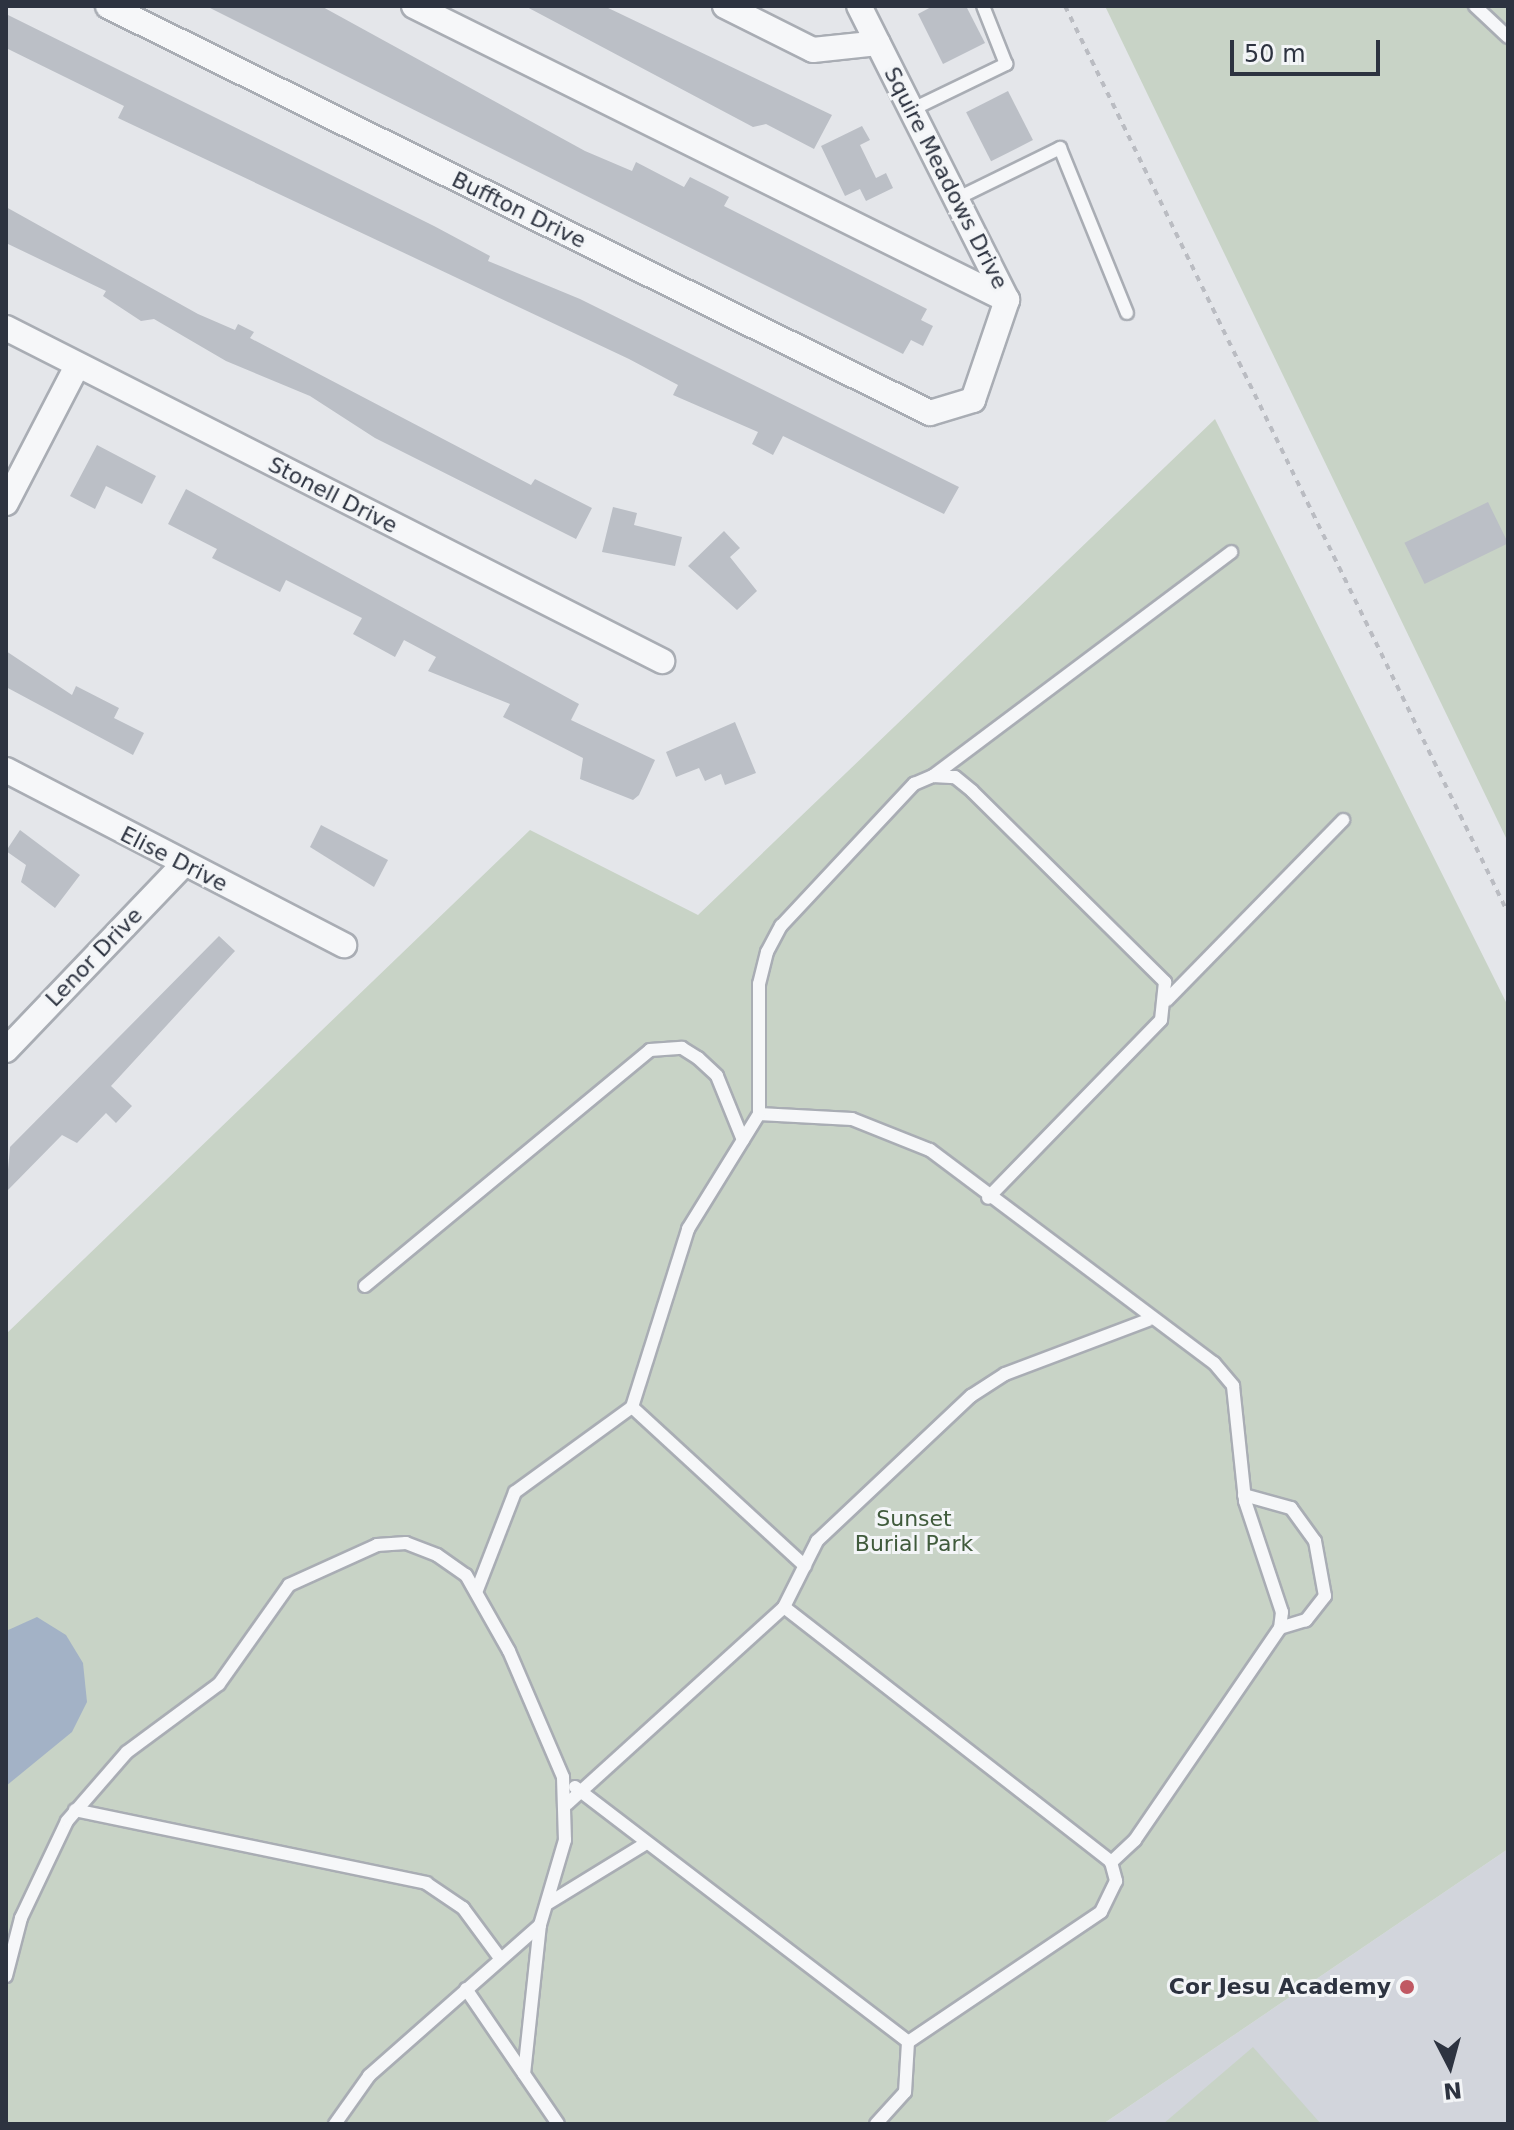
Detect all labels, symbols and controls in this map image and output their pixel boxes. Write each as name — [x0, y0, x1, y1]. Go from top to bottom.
scale bar — [1234, 24, 1384, 74]
text: 50 m — [1244, 40, 1306, 68]
street label: Squire Meadows Drive — [878, 63, 1014, 293]
street label: Buffton Drive — [448, 166, 590, 254]
street label: Stonell Drive — [264, 451, 402, 539]
street label: Elise Drive — [116, 821, 232, 897]
street label: Lenor Drive — [40, 902, 148, 1012]
park label: Sunset Burial Park — [855, 1505, 973, 1556]
place label: Cor Jesu Academy — [1169, 1974, 1391, 2000]
marker: Cor Jesu Academy — [1398, 1978, 1416, 1996]
north arrow — [1410, 2026, 1490, 2106]
text: N — [1442, 2077, 1463, 2104]

